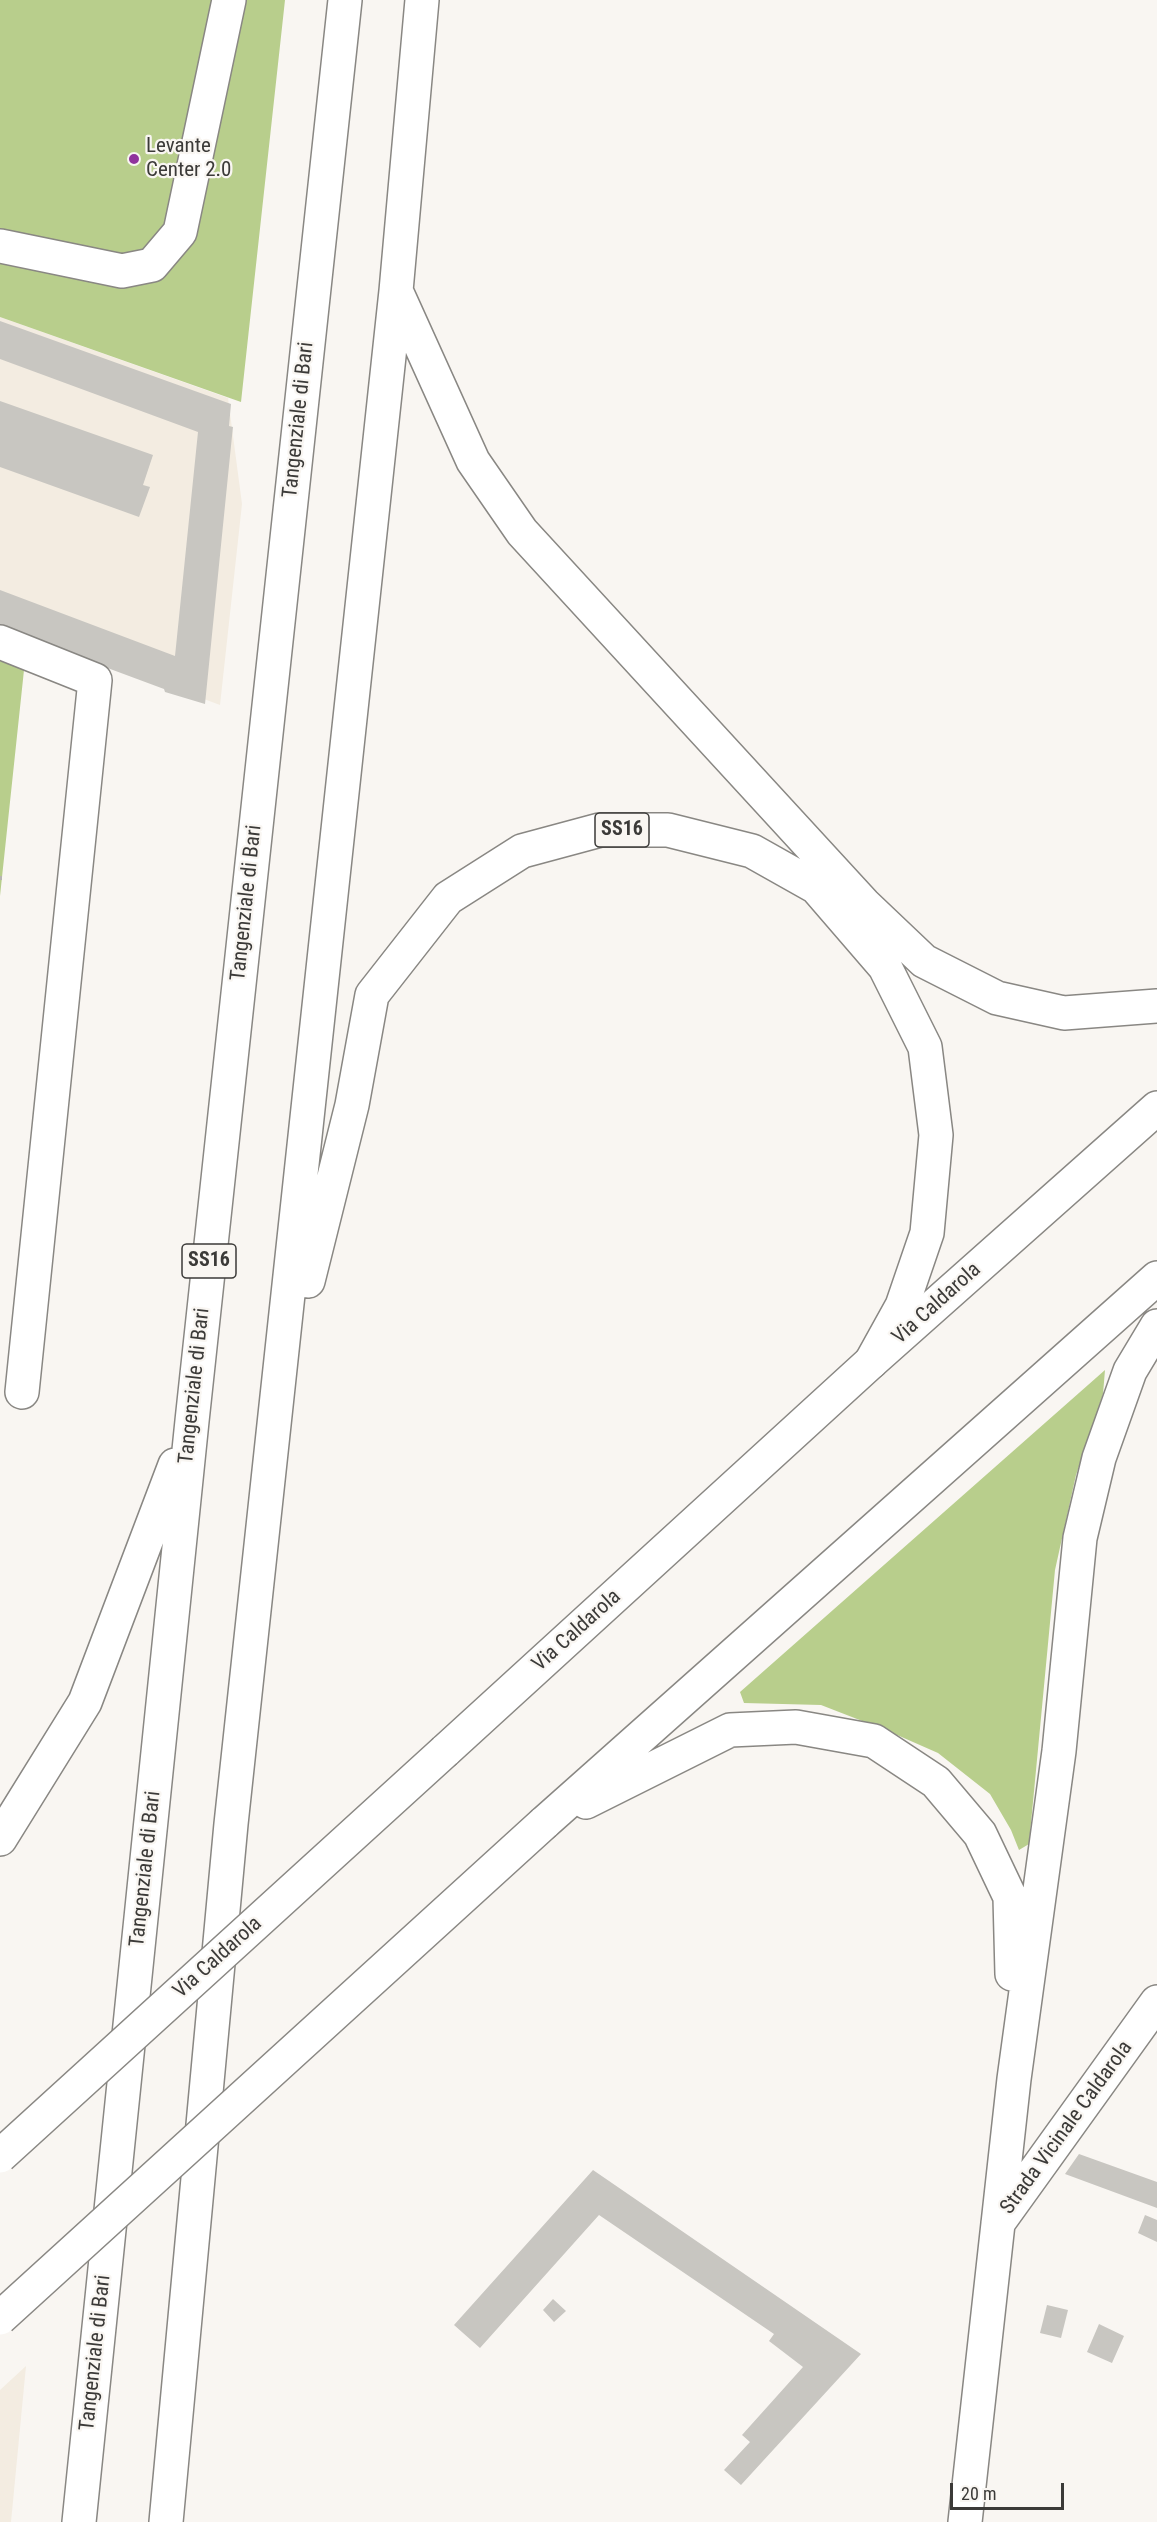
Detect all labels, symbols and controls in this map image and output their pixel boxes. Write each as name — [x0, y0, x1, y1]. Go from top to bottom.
place label: Levante Center 2.0 — [146, 134, 231, 184]
marker: Levante Center 2.0 — [127, 152, 141, 166]
street label: Tangenziale di Bari — [278, 341, 320, 499]
road number: SS16 — [595, 813, 649, 847]
street label: Tangenziale di Bari — [226, 824, 268, 982]
road number: SS16 — [182, 1244, 236, 1278]
street label: Via Caldarola — [888, 1258, 986, 1350]
street label: Tangenziale di Bari — [174, 1307, 216, 1465]
street label: Via Caldarola — [528, 1585, 626, 1677]
street label: Tangenziale di Bari — [125, 1790, 167, 1948]
street label: Via Caldarola — [169, 1912, 267, 2004]
street label: Strada Vicinale Caldarola — [996, 2036, 1138, 2220]
street label: Tangenziale di Bari — [75, 2274, 117, 2432]
scale bar — [953, 2471, 1067, 2509]
text: 20 m — [961, 2483, 996, 2504]

